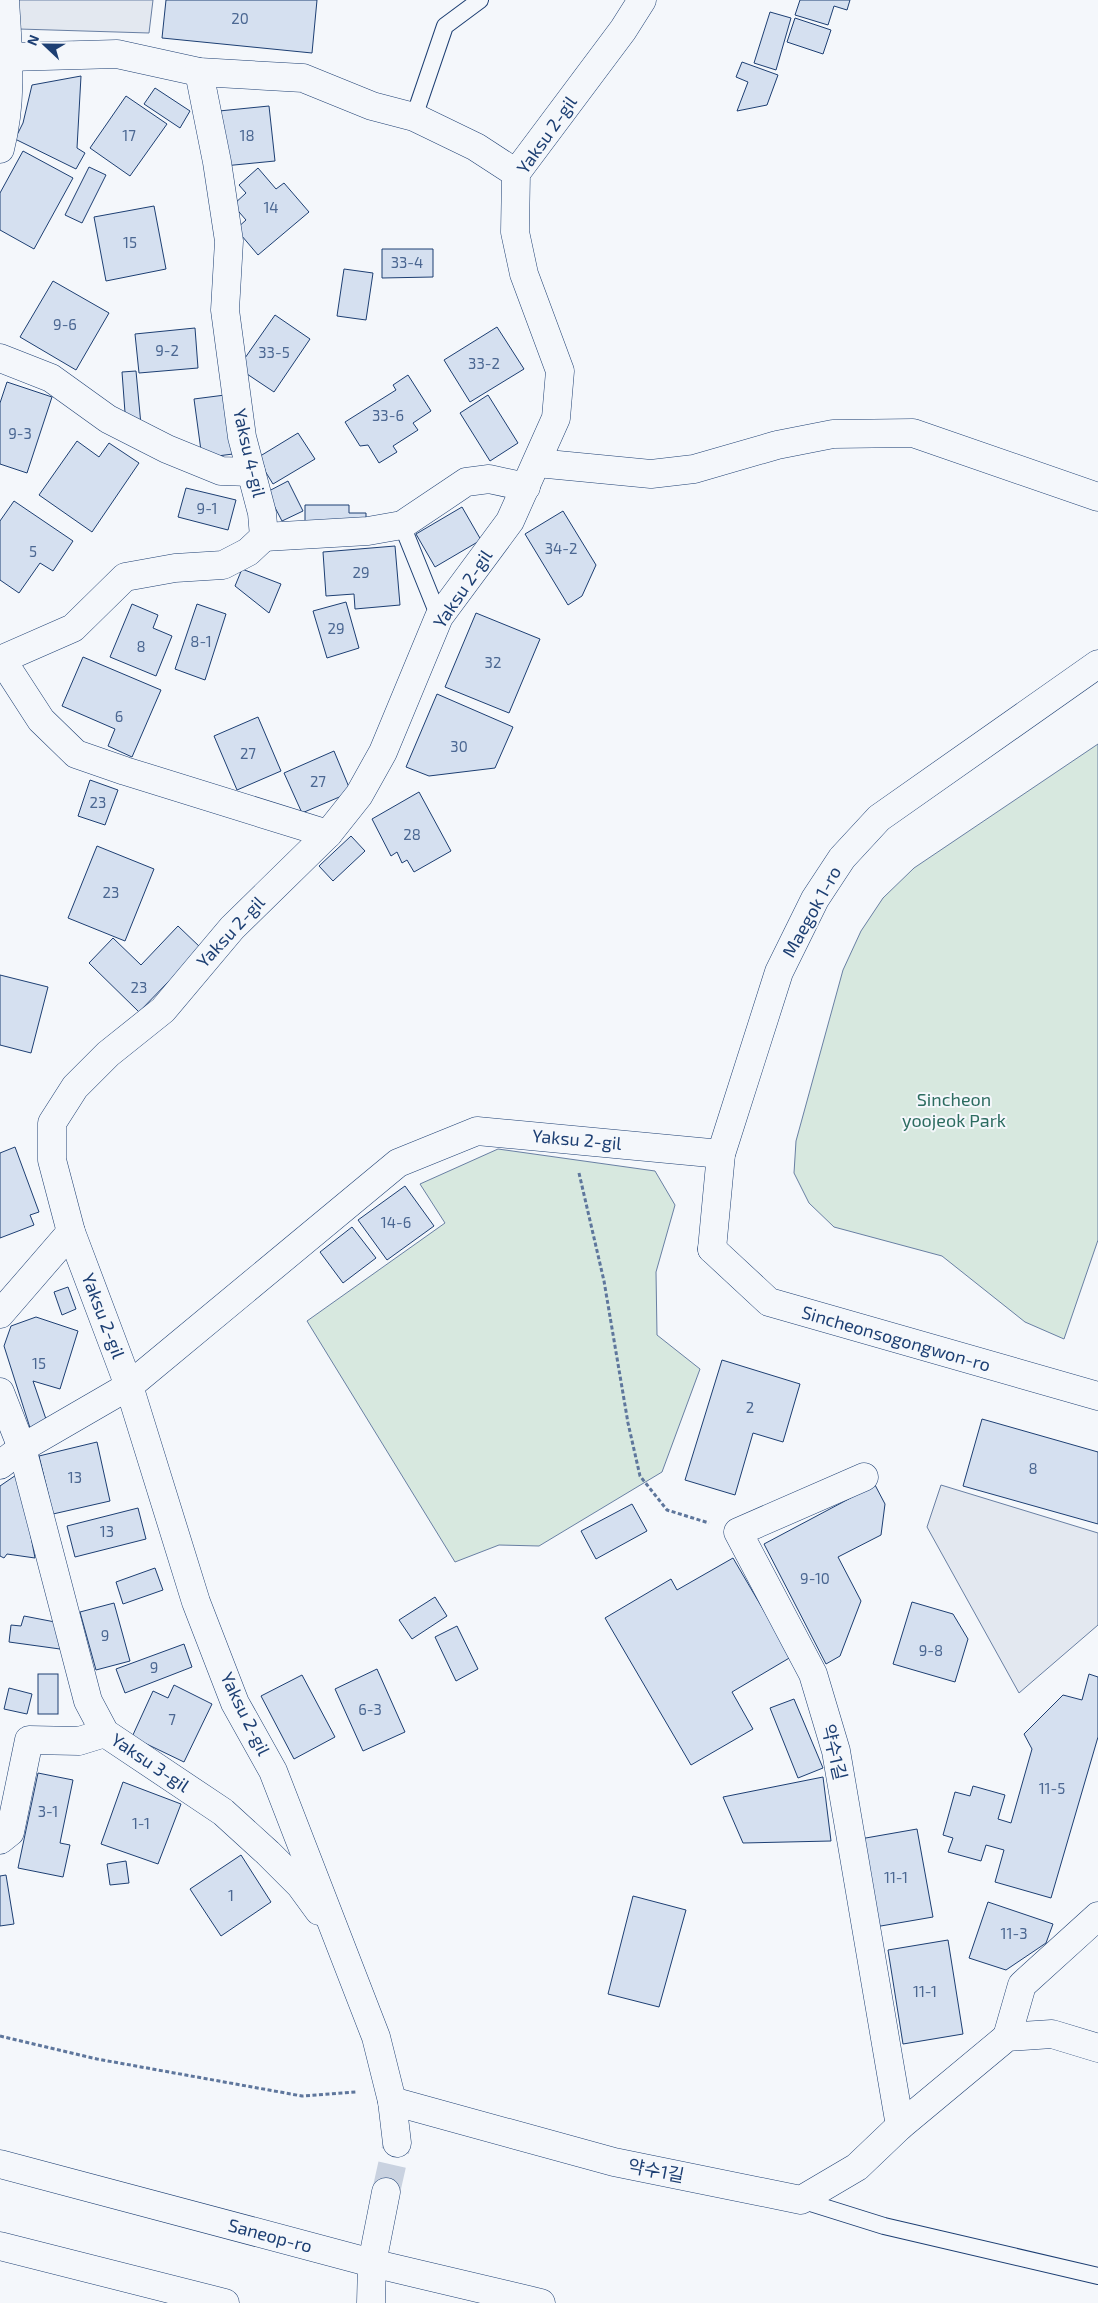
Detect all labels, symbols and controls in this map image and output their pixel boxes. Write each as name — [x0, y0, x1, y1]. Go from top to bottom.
house number: 20 — [231, 9, 249, 27]
north arrow — [20, 20, 70, 70]
text: N — [23, 32, 42, 48]
street label: Yaksu 2-gil — [511, 91, 581, 177]
house number: 17 — [122, 126, 136, 144]
house number: 18 — [239, 126, 255, 144]
house number: 14 — [263, 198, 279, 216]
house number: 15 — [123, 233, 137, 251]
house number: 33-4 — [391, 253, 423, 271]
house number: 9-6 — [53, 315, 77, 333]
house number: 9-2 — [155, 341, 179, 359]
house number: 33-5 — [258, 343, 290, 361]
house number: 33-2 — [468, 354, 500, 372]
street label: Yaksu 4-gil — [229, 406, 271, 500]
house number: 33-6 — [372, 406, 404, 424]
house number: 9-3 — [8, 424, 32, 442]
house number: 9-1 — [197, 499, 217, 517]
house number: 34-2 — [545, 539, 577, 557]
house number: 5 — [29, 542, 37, 560]
street label: Yaksu 2-gil — [428, 545, 497, 632]
house number: 29 — [352, 563, 370, 581]
house number: 29 — [327, 619, 345, 637]
house number: 8-1 — [190, 632, 212, 650]
house number: 8 — [136, 637, 146, 655]
house number: 32 — [485, 653, 501, 671]
house number: 6 — [115, 707, 123, 725]
house number: 30 — [450, 737, 468, 755]
house number: 27 — [240, 744, 256, 762]
house number: 27 — [310, 772, 326, 790]
house number: 23 — [90, 793, 106, 811]
house number: 28 — [403, 825, 421, 843]
street label: Maegok 1-ro — [777, 862, 845, 961]
house number: 23 — [103, 883, 119, 901]
street label: Yaksu 2-gil — [192, 891, 269, 972]
house number: 23 — [131, 978, 147, 996]
park label: Sincheon yoojeok Park — [902, 1088, 1006, 1131]
street label: Yaksu 2-gil — [531, 1124, 623, 1154]
house number: 14-6 — [381, 1213, 411, 1231]
street label: Yaksu 2-gil — [78, 1270, 131, 1362]
street label: Sincheonsogongwon-ro — [799, 1301, 993, 1376]
house number: 15 — [32, 1354, 46, 1372]
house number: 2 — [746, 1398, 754, 1416]
house number: 8 — [1028, 1459, 1038, 1477]
house number: 13 — [68, 1468, 82, 1486]
house number: 13 — [100, 1522, 114, 1540]
house number: 9-10 — [800, 1569, 830, 1587]
house number: 9 — [101, 1626, 109, 1644]
house number: 9-8 — [919, 1641, 943, 1659]
house number: 9 — [150, 1658, 158, 1676]
street label: Yaksu 2-gil — [216, 1668, 276, 1759]
house number: 6-3 — [358, 1700, 382, 1718]
house number: 7 — [168, 1710, 176, 1728]
street label: 약수1길 — [818, 1722, 852, 1782]
street label: Yaksu 3-gil — [107, 1728, 194, 1797]
house number: 11-5 — [1039, 1779, 1065, 1797]
house number: 3-1 — [38, 1802, 58, 1820]
house number: 1-1 — [132, 1814, 150, 1832]
house number: 11-1 — [884, 1868, 908, 1886]
house number: 1 — [228, 1886, 234, 1904]
house number: 11-3 — [1000, 1924, 1028, 1942]
house number: 11-1 — [913, 1982, 937, 2000]
street label: 약수1길 — [626, 2154, 686, 2186]
street label: Saneop-ro — [226, 2213, 315, 2257]

